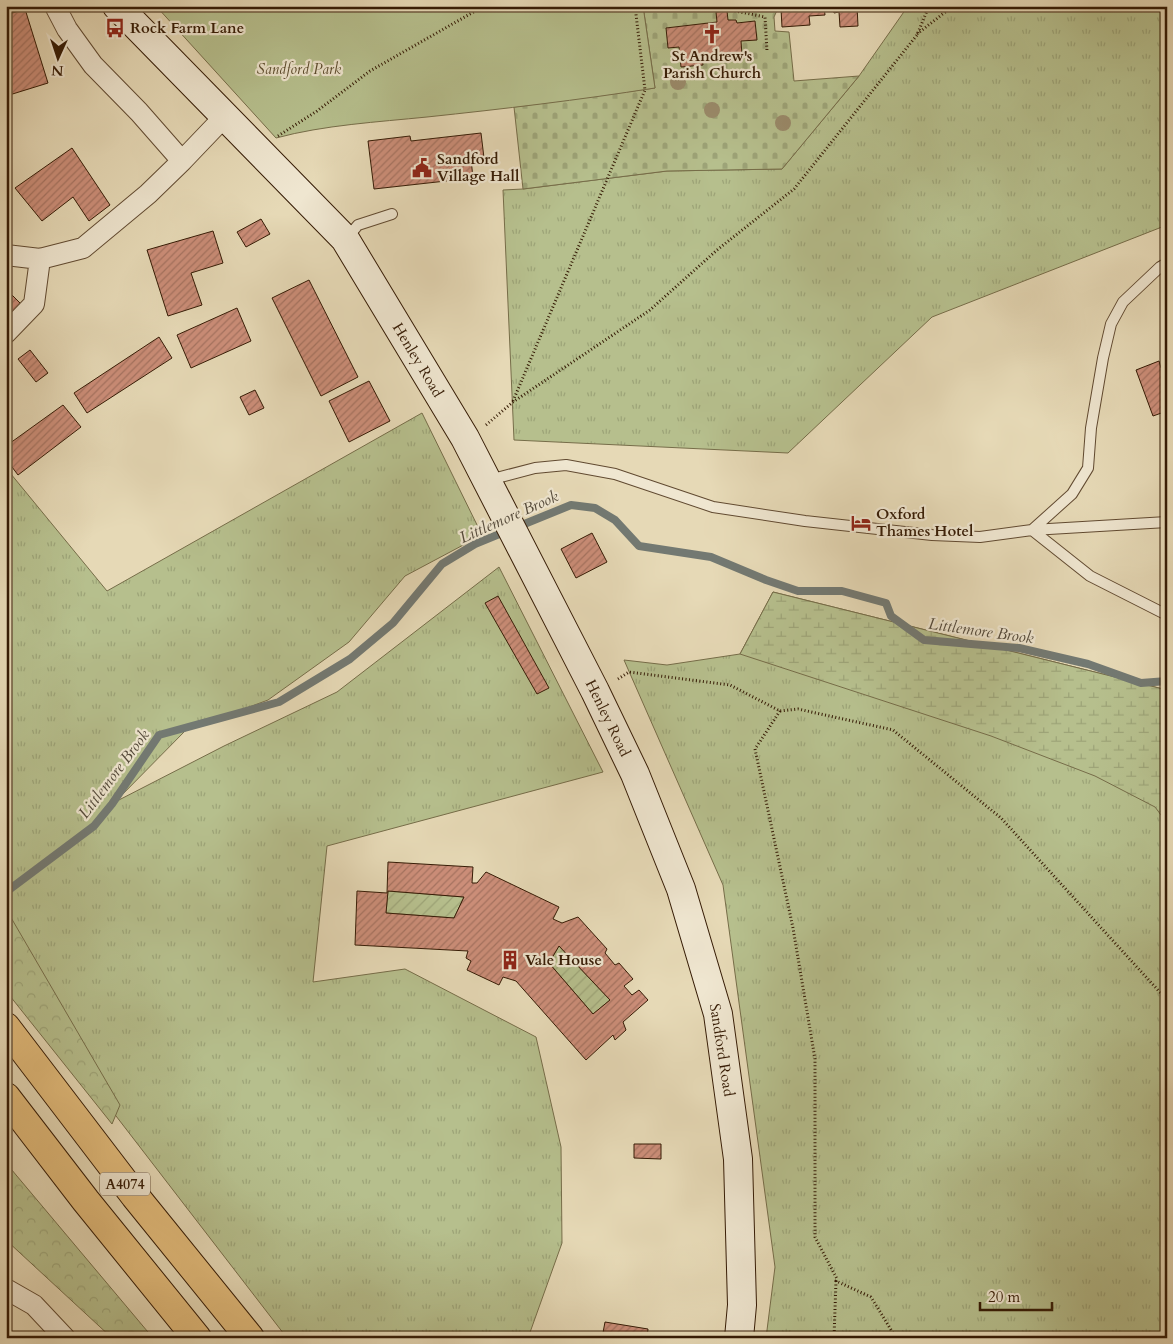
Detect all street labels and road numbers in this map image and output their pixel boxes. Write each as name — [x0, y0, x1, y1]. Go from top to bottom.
street label: Henley Road — [388, 319, 448, 401]
street label: Henley Road — [581, 676, 635, 760]
street label: Sandford Road — [705, 1002, 739, 1098]
road number: A4074 — [100, 1172, 150, 1196]

